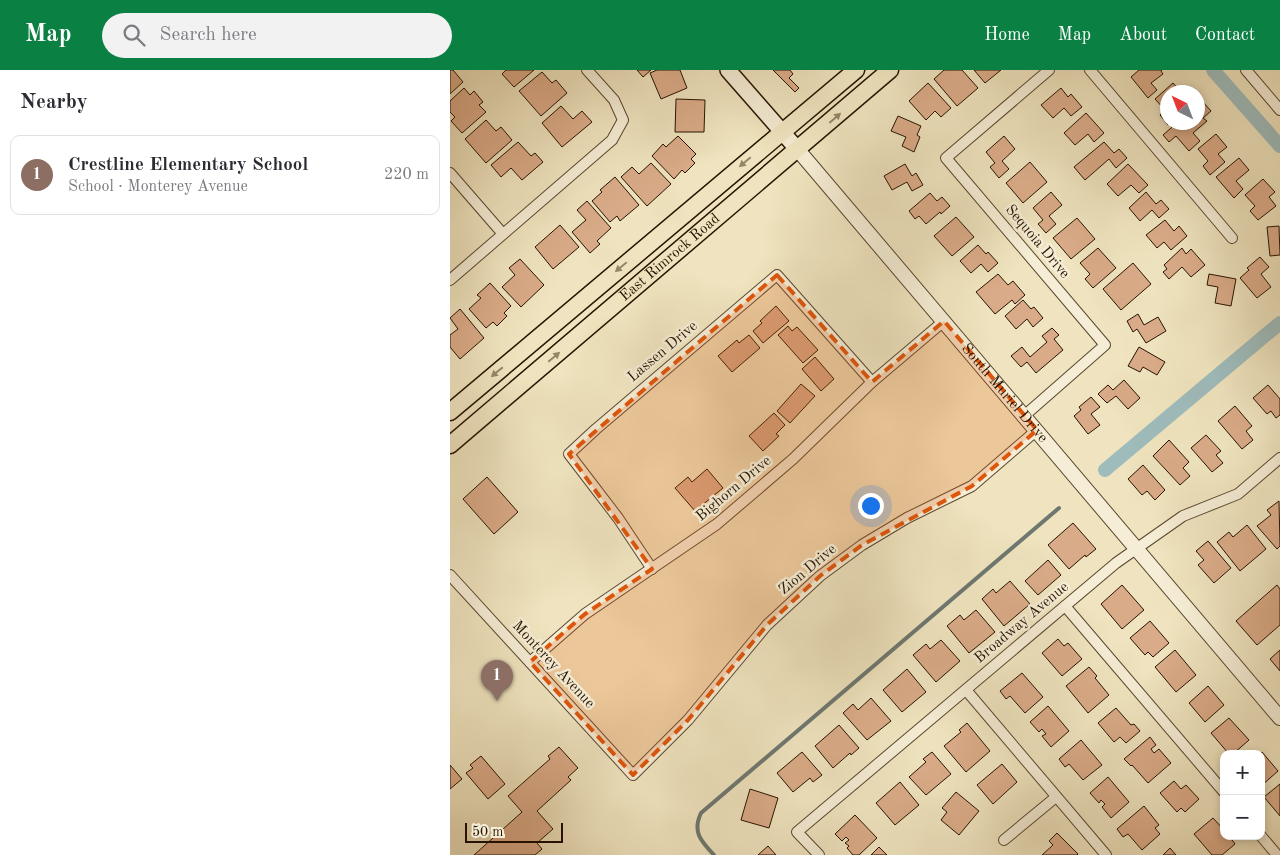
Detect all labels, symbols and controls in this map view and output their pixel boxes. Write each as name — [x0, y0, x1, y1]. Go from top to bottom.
search box — [102, 13, 452, 58]
icon: search — [120, 21, 148, 49]
text: Map — [25, 23, 72, 47]
text: Search here — [160, 26, 257, 45]
text: Home — [984, 26, 1030, 44]
text: Map — [1058, 26, 1091, 44]
text: About — [1119, 26, 1167, 44]
text: Contact — [1195, 26, 1255, 44]
north arrow — [1160, 85, 1205, 130]
text: Nearby — [20, 92, 88, 113]
one-way arrow — [828, 112, 841, 123]
text: Crestline Elementary School — [68, 156, 308, 175]
one-way arrow — [738, 157, 751, 168]
text: 1 — [32, 167, 42, 183]
text: 220 m — [384, 167, 429, 183]
text: School · Monterey Avenue — [68, 179, 248, 195]
street label: Sequoia Drive — [1002, 202, 1072, 282]
street label: East Rimrock Road — [617, 211, 723, 304]
one-way arrow — [614, 262, 627, 273]
street label: Lassen Drive — [625, 319, 701, 385]
street label: South Muriel Drive — [958, 341, 1050, 446]
one-way arrow — [547, 351, 560, 362]
one-way arrow — [490, 367, 503, 378]
street label: Bighorn Drive — [694, 453, 774, 525]
your location — [858, 493, 884, 519]
street label: Zion Drive — [777, 542, 840, 598]
street label: Broadway Avenue — [972, 579, 1072, 666]
street label: Monterey Avenue — [509, 619, 597, 712]
pin: 1 — [481, 660, 513, 701]
map controls — [1220, 750, 1265, 840]
button: + — [1220, 750, 1265, 795]
button: − — [1220, 795, 1265, 840]
scale bar — [465, 820, 562, 843]
text: 50 m — [472, 825, 503, 839]

